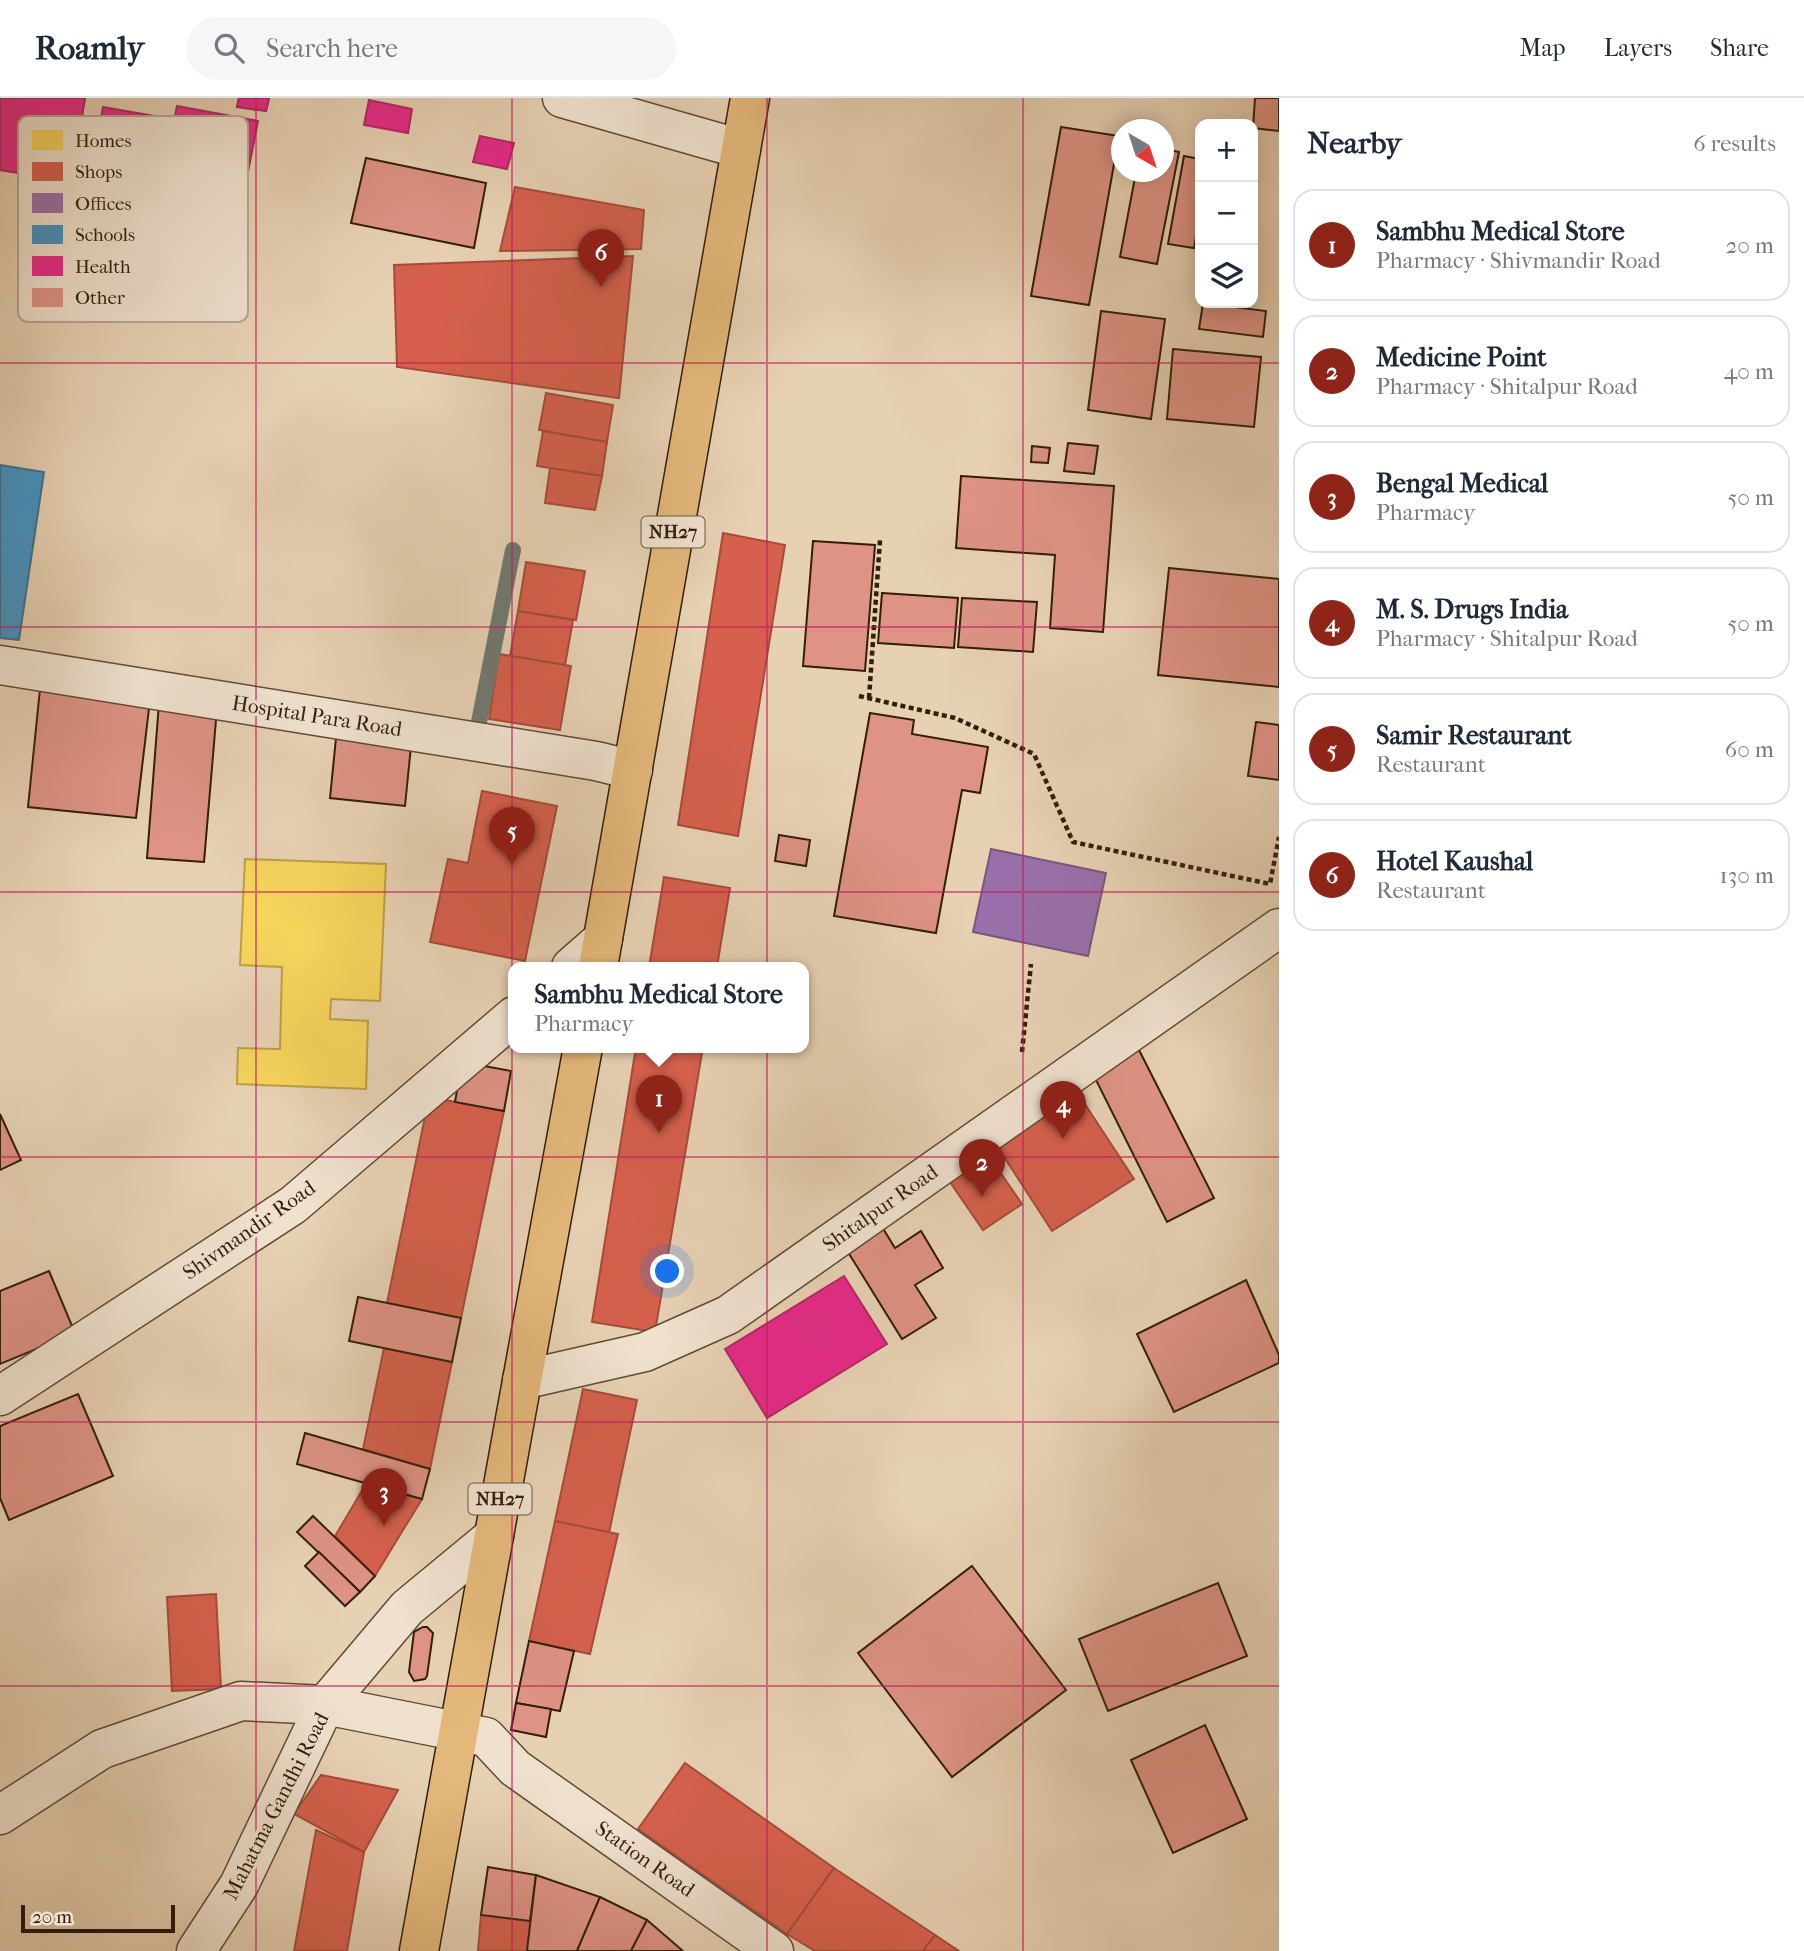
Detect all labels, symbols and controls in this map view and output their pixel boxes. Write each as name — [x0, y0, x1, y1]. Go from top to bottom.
search box — [186, 17, 676, 80]
text: Roamly — [35, 29, 144, 68]
icon: search — [210, 29, 248, 67]
text: Search here — [266, 33, 398, 64]
text: Map — [1520, 34, 1566, 62]
text: Layers — [1604, 34, 1672, 62]
text: Share — [1710, 34, 1769, 62]
legend — [18, 116, 248, 322]
north arrow — [1111, 119, 1174, 182]
map controls — [1195, 119, 1258, 308]
button: + — [1195, 119, 1258, 182]
text: Nearby — [1307, 126, 1402, 161]
text: Homes — [75, 130, 131, 152]
text: 6 results — [1693, 130, 1776, 157]
text: Shops — [75, 161, 122, 183]
button: − — [1195, 182, 1258, 245]
text: Offices — [75, 193, 131, 215]
text: Sambhu Medical Store — [1376, 216, 1625, 247]
text: Schools — [75, 224, 135, 246]
pin: 6 — [578, 229, 624, 287]
text: 1 — [1328, 232, 1336, 259]
text: 20 m — [1725, 232, 1774, 259]
button: layers — [1195, 245, 1258, 308]
text: Pharmacy · Shivmandir Road — [1376, 247, 1661, 274]
text: Health — [75, 256, 131, 278]
text: Other — [75, 287, 126, 309]
text: Medicine Point — [1376, 342, 1547, 373]
text: 2 — [1326, 358, 1338, 385]
text: 40 m — [1724, 358, 1774, 385]
text: Pharmacy · Shitalpur Road — [1376, 373, 1638, 400]
text: Bengal Medical — [1376, 468, 1548, 499]
text: 3 — [1327, 484, 1337, 511]
text: 50 m — [1727, 484, 1774, 511]
text: Pharmacy — [1376, 499, 1475, 526]
road number: NH27 — [642, 516, 704, 547]
text: M. S. Drugs India — [1376, 594, 1568, 625]
text: 4 — [1325, 610, 1339, 637]
text: 50 m — [1727, 610, 1774, 637]
text: Pharmacy · Shitalpur Road — [1376, 625, 1638, 652]
street label: Hospital Para Road — [230, 691, 404, 741]
text: Samir Restaurant — [1376, 720, 1572, 751]
text: 5 — [1327, 736, 1337, 763]
text: 60 m — [1725, 736, 1774, 763]
text: Restaurant — [1376, 751, 1486, 778]
pin: 5 — [489, 807, 535, 865]
text: Hotel Kaushal — [1376, 846, 1533, 877]
text: 6 — [1326, 862, 1338, 889]
text: 130 m — [1720, 862, 1774, 889]
text: Restaurant — [1376, 877, 1486, 904]
popup — [508, 962, 809, 1053]
text: Sambhu Medical Store — [534, 979, 783, 1010]
text: Pharmacy — [534, 1010, 633, 1037]
pin: 1 — [636, 1075, 682, 1133]
pin: 4 — [1040, 1081, 1086, 1139]
pin: 2 — [959, 1139, 1005, 1197]
street label: Shitalpur Road — [818, 1159, 943, 1257]
street label: Shivmandir Road — [178, 1175, 320, 1285]
your location — [650, 1254, 684, 1288]
pin: 3 — [361, 1468, 407, 1526]
road number: NH27 — [468, 1484, 532, 1514]
street label: Mahatma Gandhi Road — [218, 1708, 334, 1904]
street label: Station Road — [591, 1816, 700, 1902]
scale bar — [21, 1902, 175, 1934]
text: 20 m — [32, 1906, 72, 1928]

